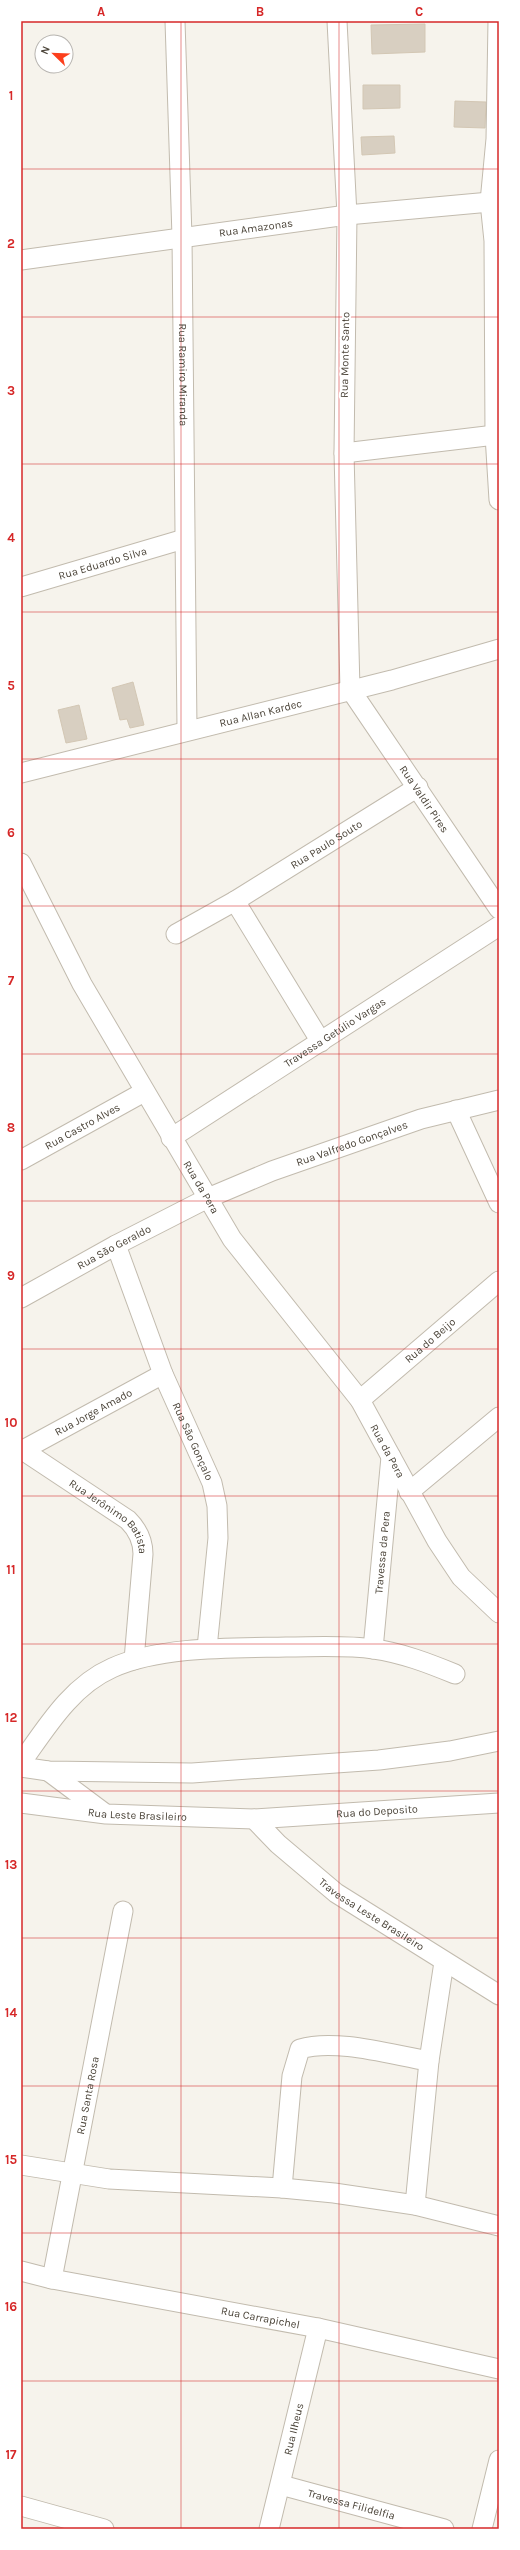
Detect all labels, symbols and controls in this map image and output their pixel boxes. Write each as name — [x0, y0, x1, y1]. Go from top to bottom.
text: A — [97, 4, 105, 19]
text: B — [256, 4, 264, 19]
text: C — [415, 4, 423, 19]
north arrow — [34, 34, 74, 74]
text: N — [38, 44, 53, 56]
text: 1 — [9, 88, 13, 103]
street label: Rua Amazonas — [218, 216, 294, 239]
text: 2 — [7, 236, 15, 251]
street label: Rua Monte Santo — [338, 312, 352, 398]
street label: Rua Ramiro Miranda — [176, 323, 190, 426]
text: 3 — [7, 383, 15, 398]
text: 4 — [7, 530, 15, 545]
street label: Rua Eduardo Silva — [57, 544, 148, 582]
text: 5 — [7, 678, 15, 693]
street label: Rua Allan Kardec — [218, 696, 303, 730]
street label: Rua Valdir Pires — [397, 763, 452, 835]
street label: Rua Paulo Souto — [288, 817, 364, 871]
text: 6 — [7, 825, 15, 840]
text: 7 — [8, 973, 15, 988]
street label: Travessa Getúlio Vargas — [281, 994, 388, 1070]
street label: Rua Castro Alves — [42, 1100, 122, 1152]
street label: Rua Valfredo Gonçalves — [294, 1118, 409, 1169]
text: 8 — [7, 1120, 15, 1135]
street label: Rua da Pera — [181, 1158, 222, 1216]
street label: Rua São Geraldo — [75, 1222, 153, 1272]
text: 9 — [7, 1268, 15, 1283]
street label: Rua do Beijo — [402, 1315, 458, 1365]
street label: Rua Jorge Amado — [52, 1386, 134, 1438]
street label: Rua São Gonçalo — [170, 1400, 216, 1482]
text: 10 — [5, 1415, 17, 1430]
street label: Rua da Pera — [368, 1422, 408, 1480]
street label: Rua Jerônimo Batista — [67, 1476, 150, 1554]
street label: Travessa da Pera — [372, 1510, 392, 1594]
text: 11 — [6, 1562, 16, 1577]
text: 12 — [5, 1710, 17, 1725]
street label: Rua do Deposito — [336, 1802, 418, 1820]
street label: Rua Leste Brasileiro — [87, 1805, 187, 1823]
text: 13 — [5, 1857, 17, 1872]
street label: Travessa Leste Brasileiro — [316, 1875, 427, 1953]
text: 14 — [5, 2005, 17, 2020]
street label: Rua Santa Rosa — [74, 2055, 101, 2135]
text: 15 — [5, 2152, 18, 2167]
text: 16 — [5, 2299, 17, 2314]
street label: Rua Carrapichel — [220, 2304, 301, 2331]
street label: Rua Ilheus — [281, 2401, 306, 2456]
text: 17 — [5, 2447, 17, 2462]
street label: Travessa Filidelfia — [306, 2486, 397, 2522]

